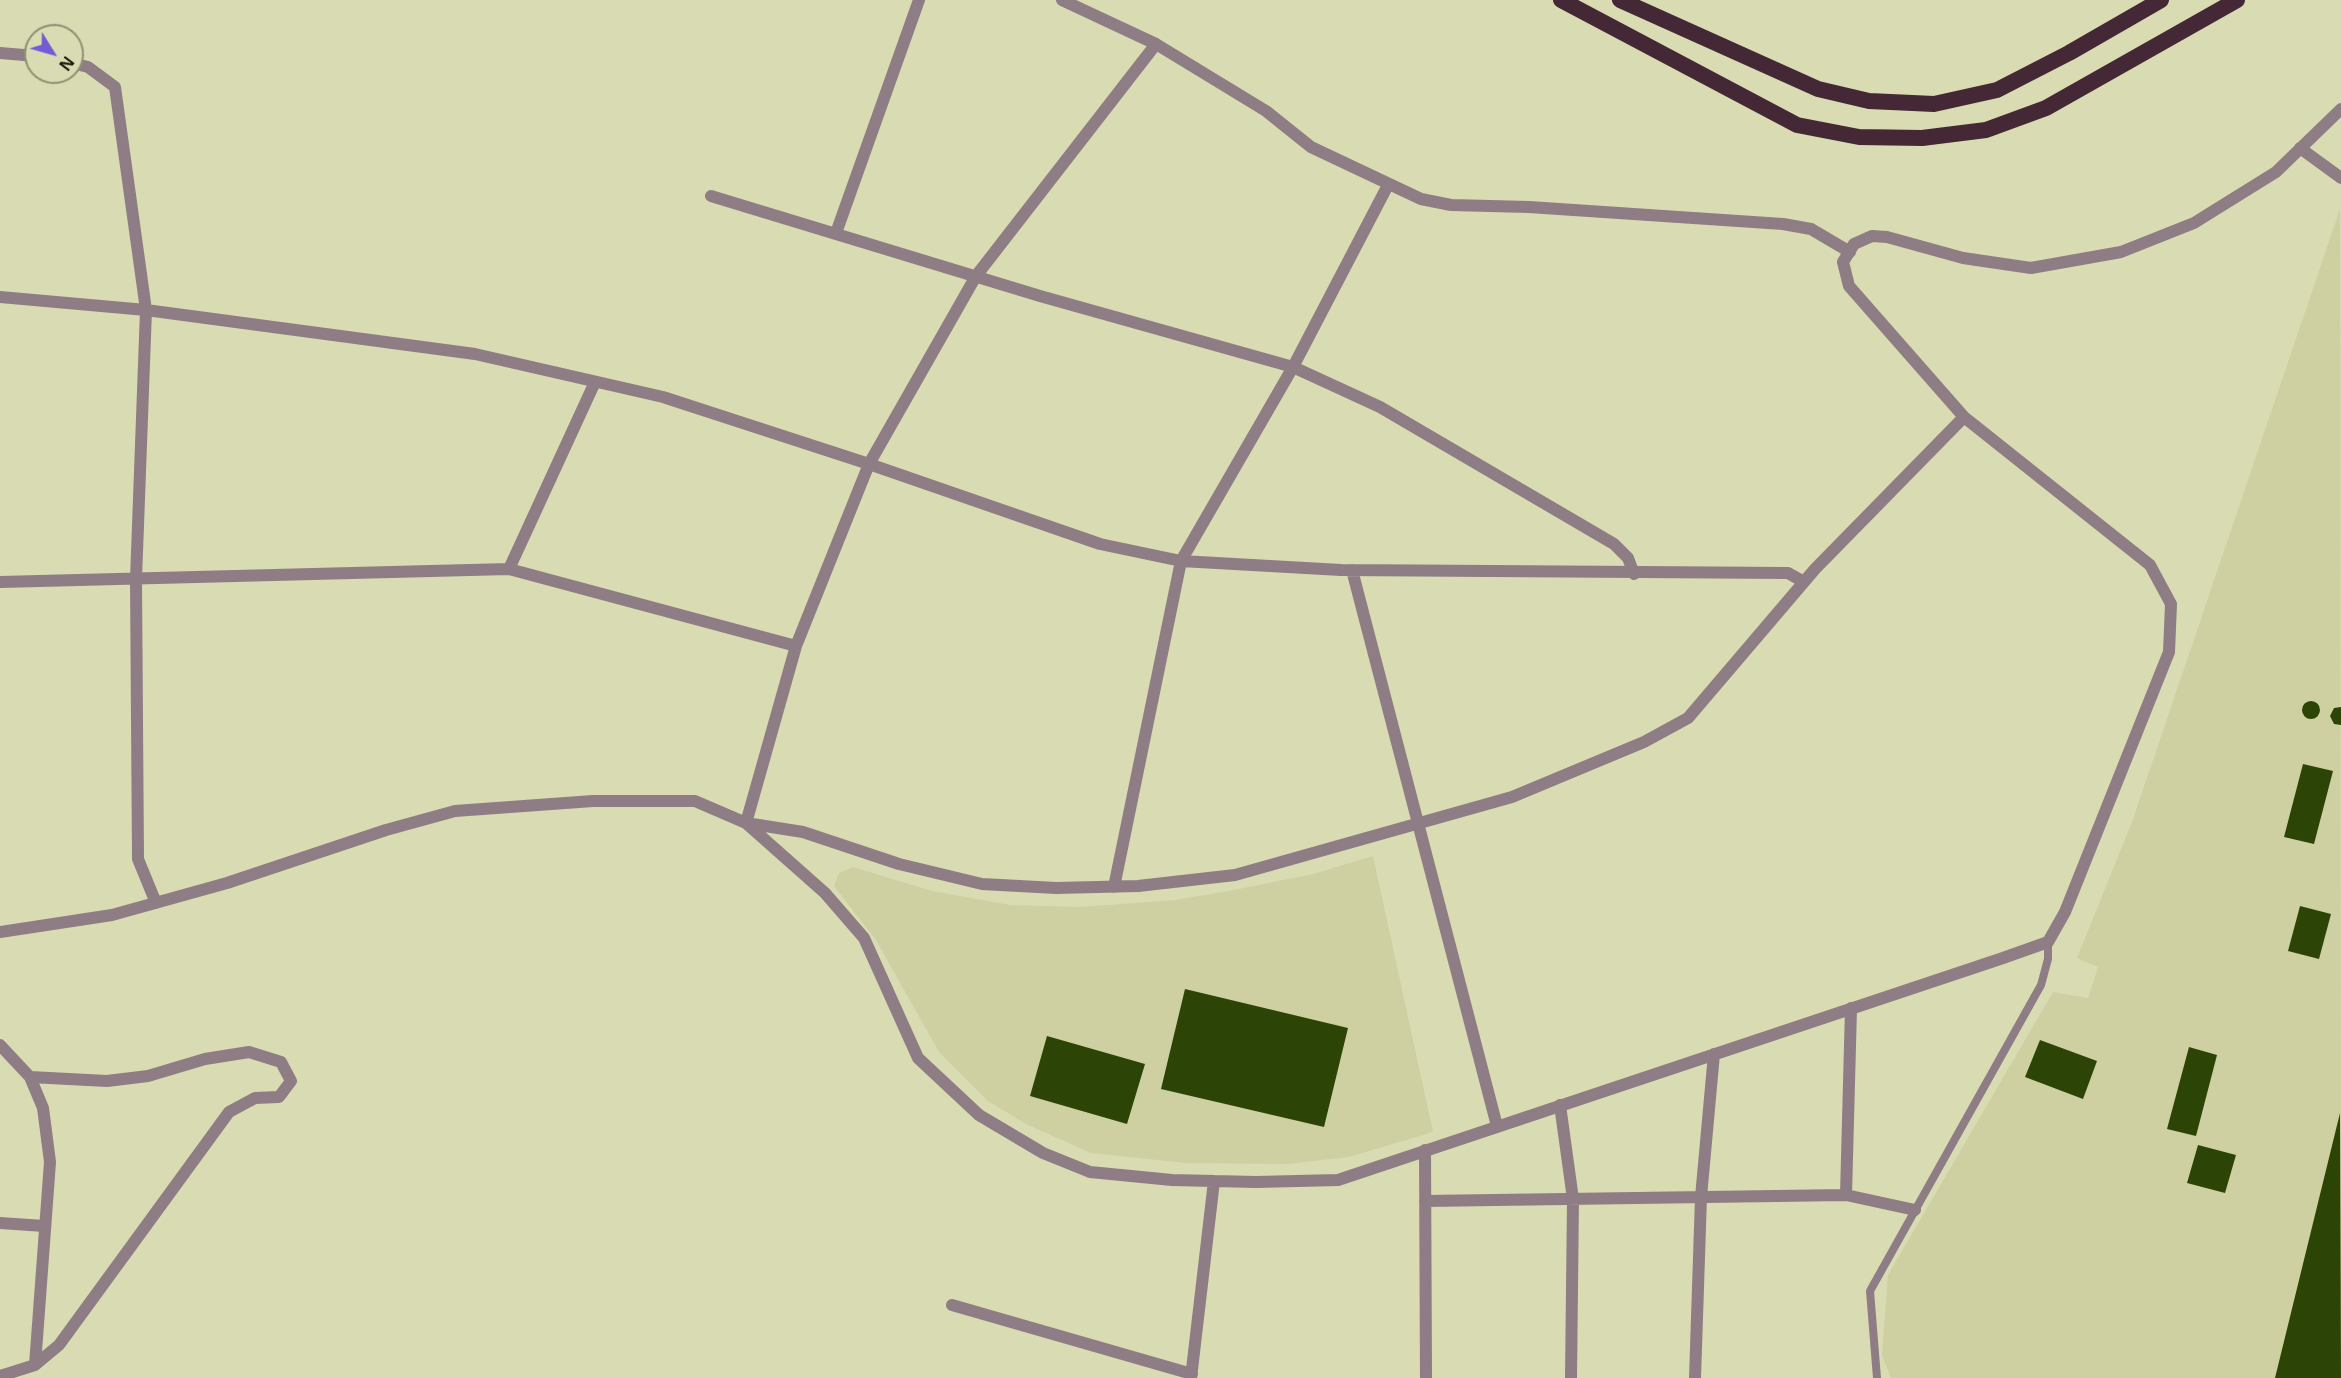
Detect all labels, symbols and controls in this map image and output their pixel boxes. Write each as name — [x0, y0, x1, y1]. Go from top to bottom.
north arrow — [24, 24, 84, 84]
text: N — [54, 52, 79, 75]

